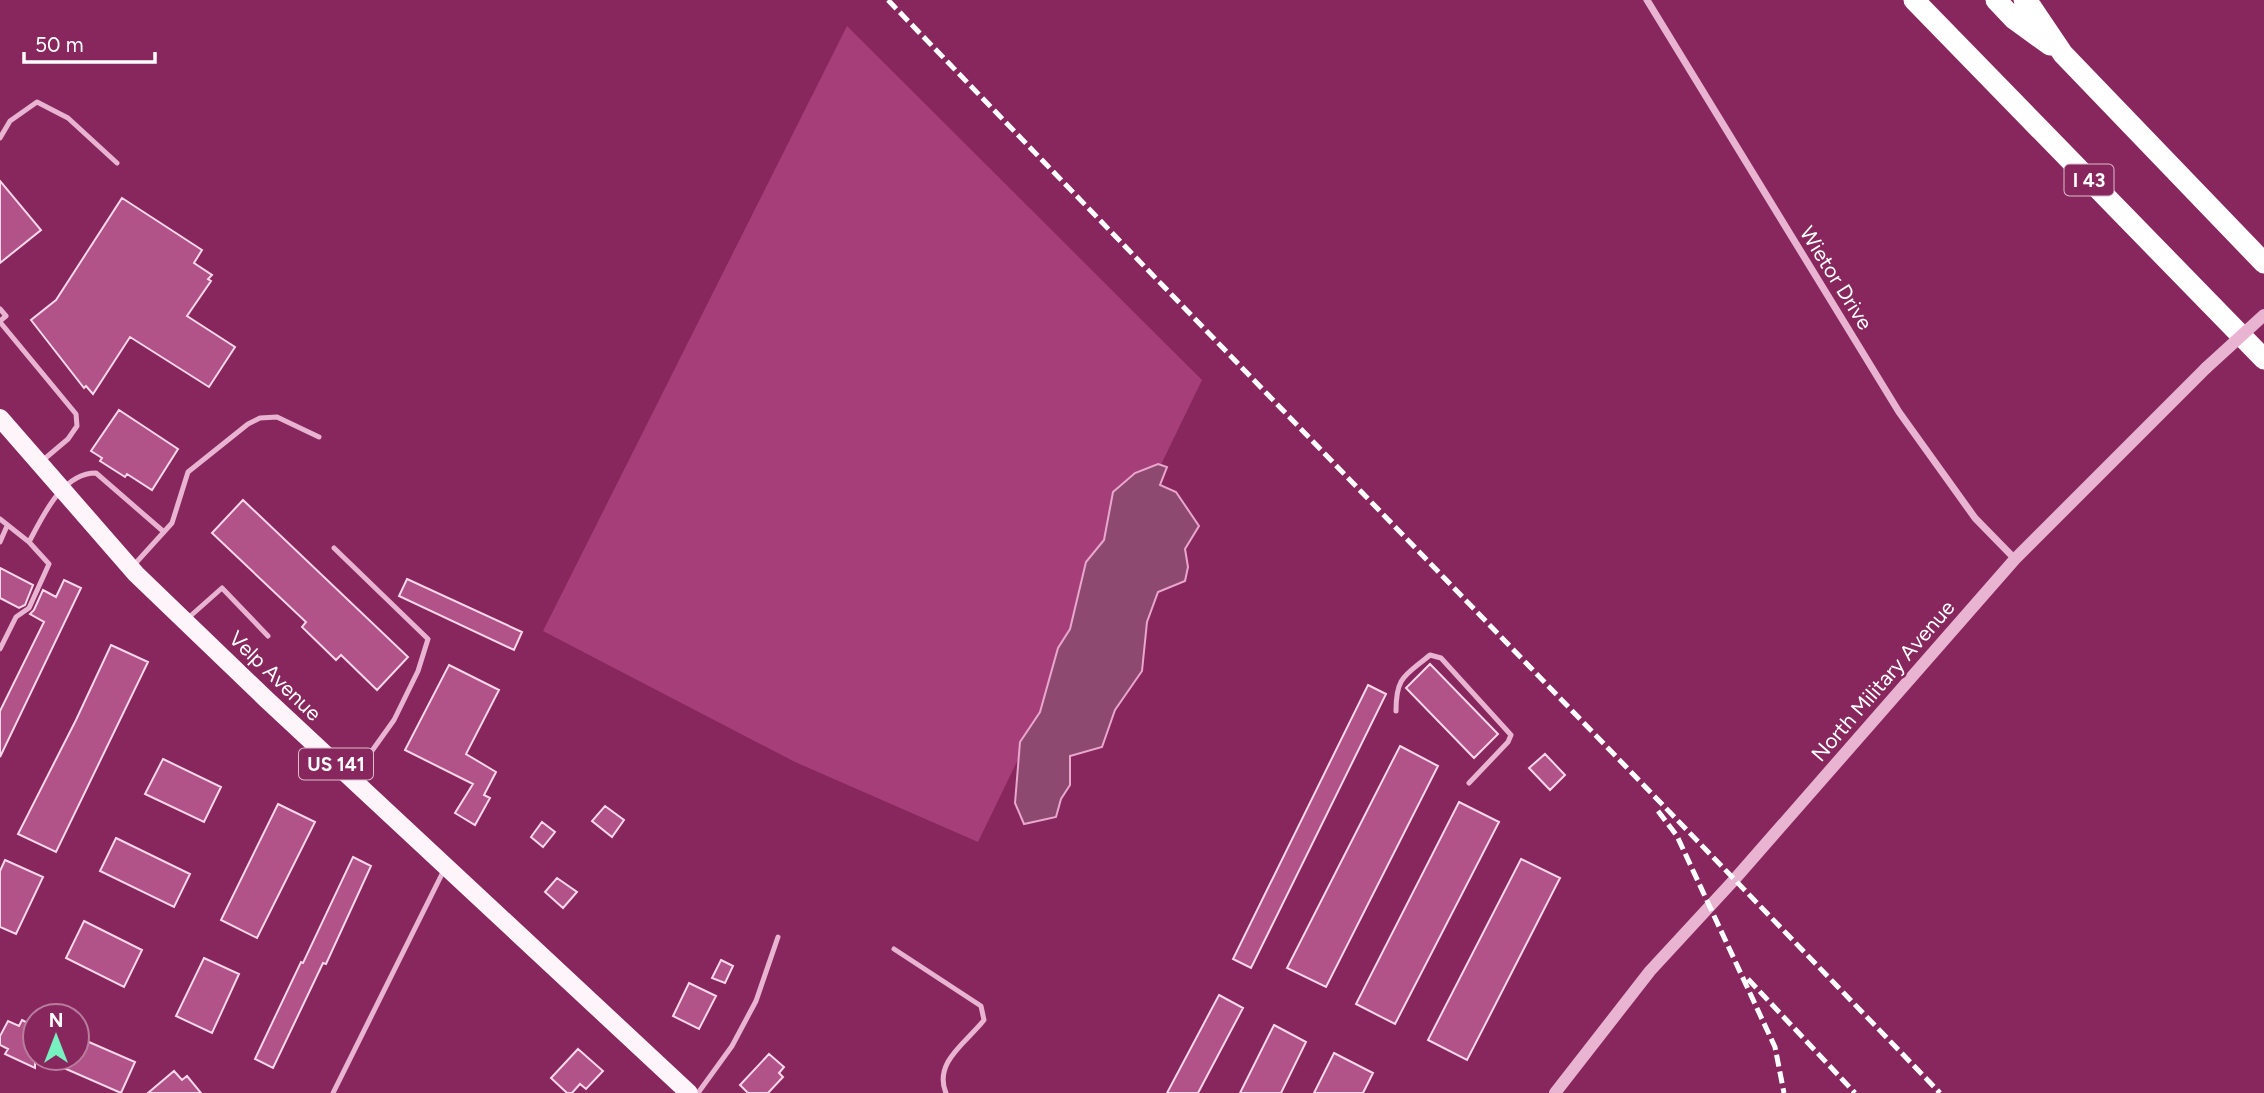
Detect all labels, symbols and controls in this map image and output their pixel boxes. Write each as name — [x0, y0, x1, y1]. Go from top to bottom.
scale bar — [24, 21, 156, 65]
text: 50 m — [35, 32, 84, 57]
road number: I 43 — [2064, 164, 2114, 196]
street label: Wietor Drive — [1795, 221, 1878, 334]
street label: North Military Avenue — [1806, 595, 1959, 766]
street label: Velp Avenue — [224, 626, 327, 726]
road number: US 141 — [299, 748, 373, 779]
north arrow — [21, 1002, 91, 1072]
text: N — [49, 1009, 63, 1032]

